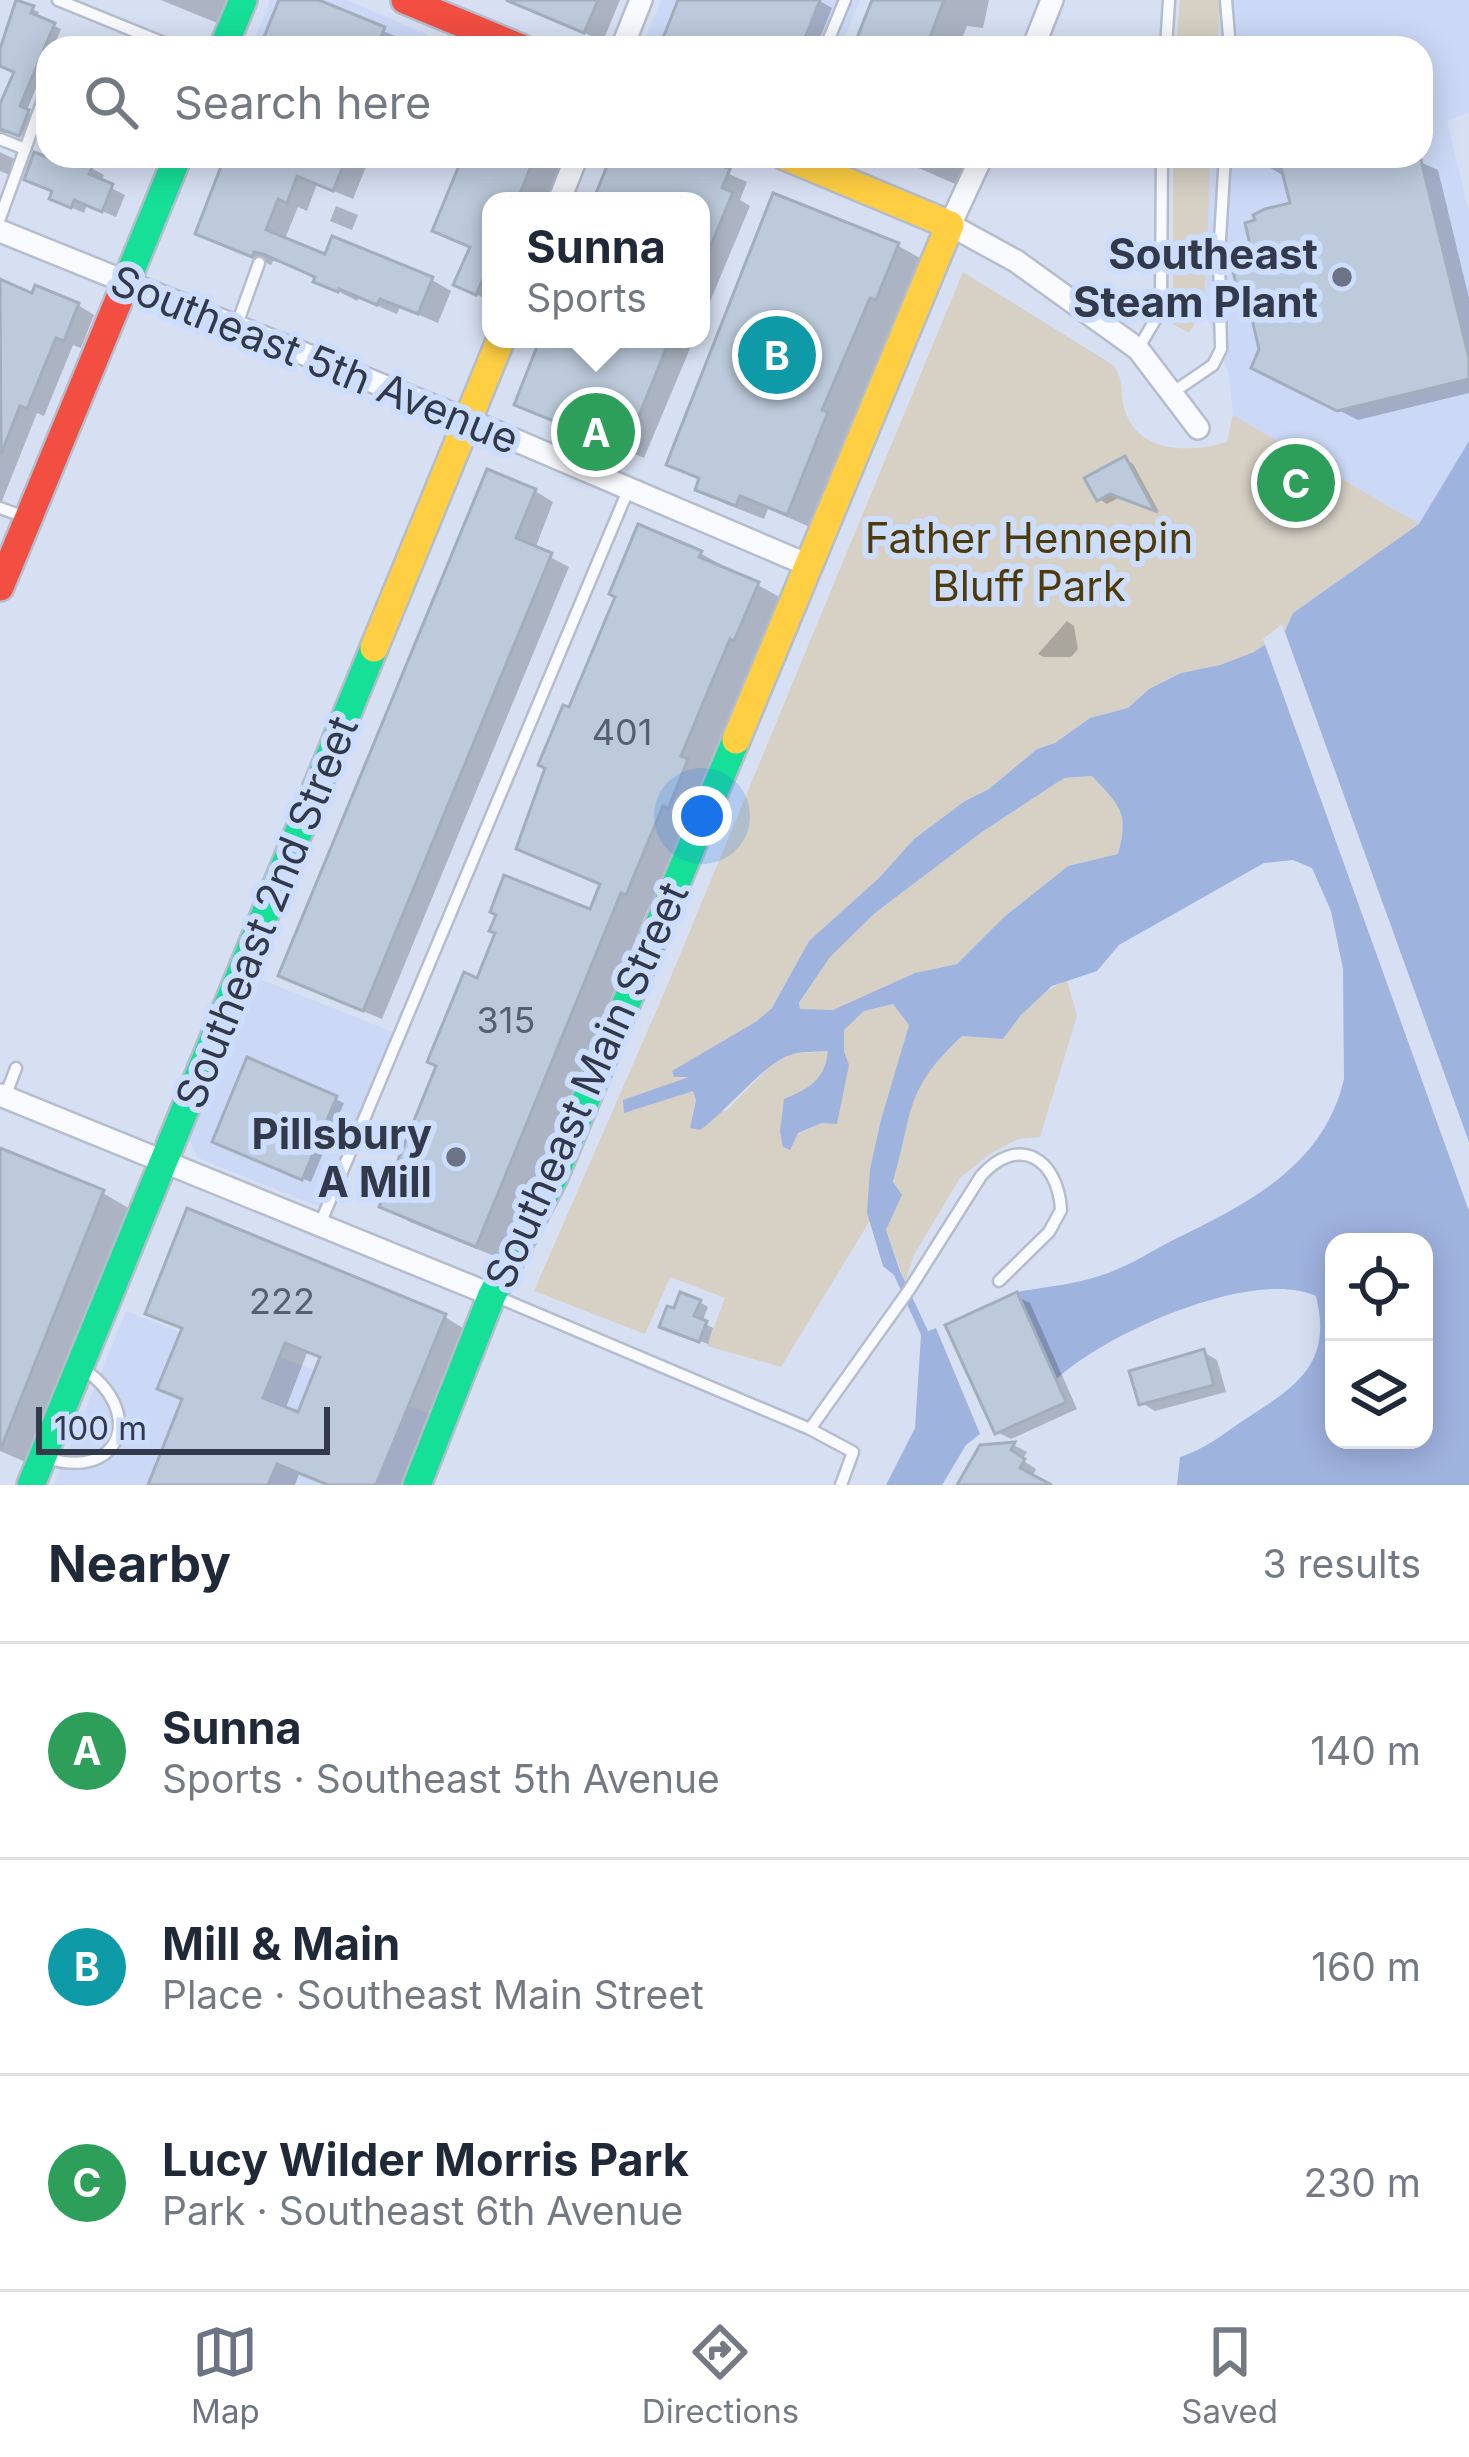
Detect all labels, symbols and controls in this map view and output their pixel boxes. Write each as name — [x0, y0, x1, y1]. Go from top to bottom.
search box — [36, 36, 1433, 168]
icon: search — [78, 69, 144, 135]
text: Search here — [174, 75, 431, 130]
popup — [482, 192, 710, 348]
text: Sunna — [526, 219, 666, 274]
place label: Southeast Steam Plant — [1073, 228, 1318, 327]
street label: Southeast 5th Avenue — [104, 254, 526, 464]
marker: Southeast Steam Plant — [1329, 264, 1355, 290]
text: Sports — [526, 274, 647, 321]
pin: B — [738, 310, 816, 400]
pin: A — [557, 387, 635, 477]
pin: C — [1257, 438, 1335, 528]
park label: Father Hennepin Bluff Park — [865, 512, 1193, 611]
street label: Southeast 2nd Street — [164, 709, 368, 1115]
house number: 401 — [592, 710, 652, 754]
your location — [672, 786, 732, 846]
street label: Southeast Main Street — [474, 874, 698, 1296]
house number: 315 — [477, 998, 535, 1042]
place label: Pillsbury A Mill — [251, 1108, 432, 1207]
marker: Pillsbury A Mill — [443, 1144, 469, 1170]
map controls — [1325, 1233, 1433, 1449]
button: locate — [1325, 1233, 1433, 1341]
house number: 222 — [249, 1279, 315, 1323]
button: layers — [1325, 1341, 1433, 1449]
scale bar — [36, 1401, 330, 1454]
text: 100 m — [54, 1408, 147, 1448]
text: Nearby — [48, 1533, 231, 1594]
text: 3 results — [1263, 1540, 1421, 1587]
text: Sunna — [162, 1700, 302, 1755]
text: A — [72, 1727, 102, 1774]
text: 140 m — [1310, 1727, 1421, 1774]
text: Sports · Southeast 5th Avenue — [162, 1755, 720, 1802]
text: Mill & Main — [162, 1916, 400, 1971]
text: B — [74, 1943, 100, 1990]
text: 160 m — [1311, 1943, 1421, 1990]
text: Place · Southeast Main Street — [162, 1971, 704, 2018]
text: Lucy Wilder Morris Park — [162, 2132, 689, 2187]
text: C — [73, 2159, 101, 2206]
text: 230 m — [1303, 2159, 1421, 2206]
text: Park · Southeast 6th Avenue — [162, 2187, 683, 2234]
tab: Map — [191, 2319, 260, 2431]
tab: Directions — [642, 2319, 799, 2431]
tab: Saved — [1181, 2319, 1278, 2431]

